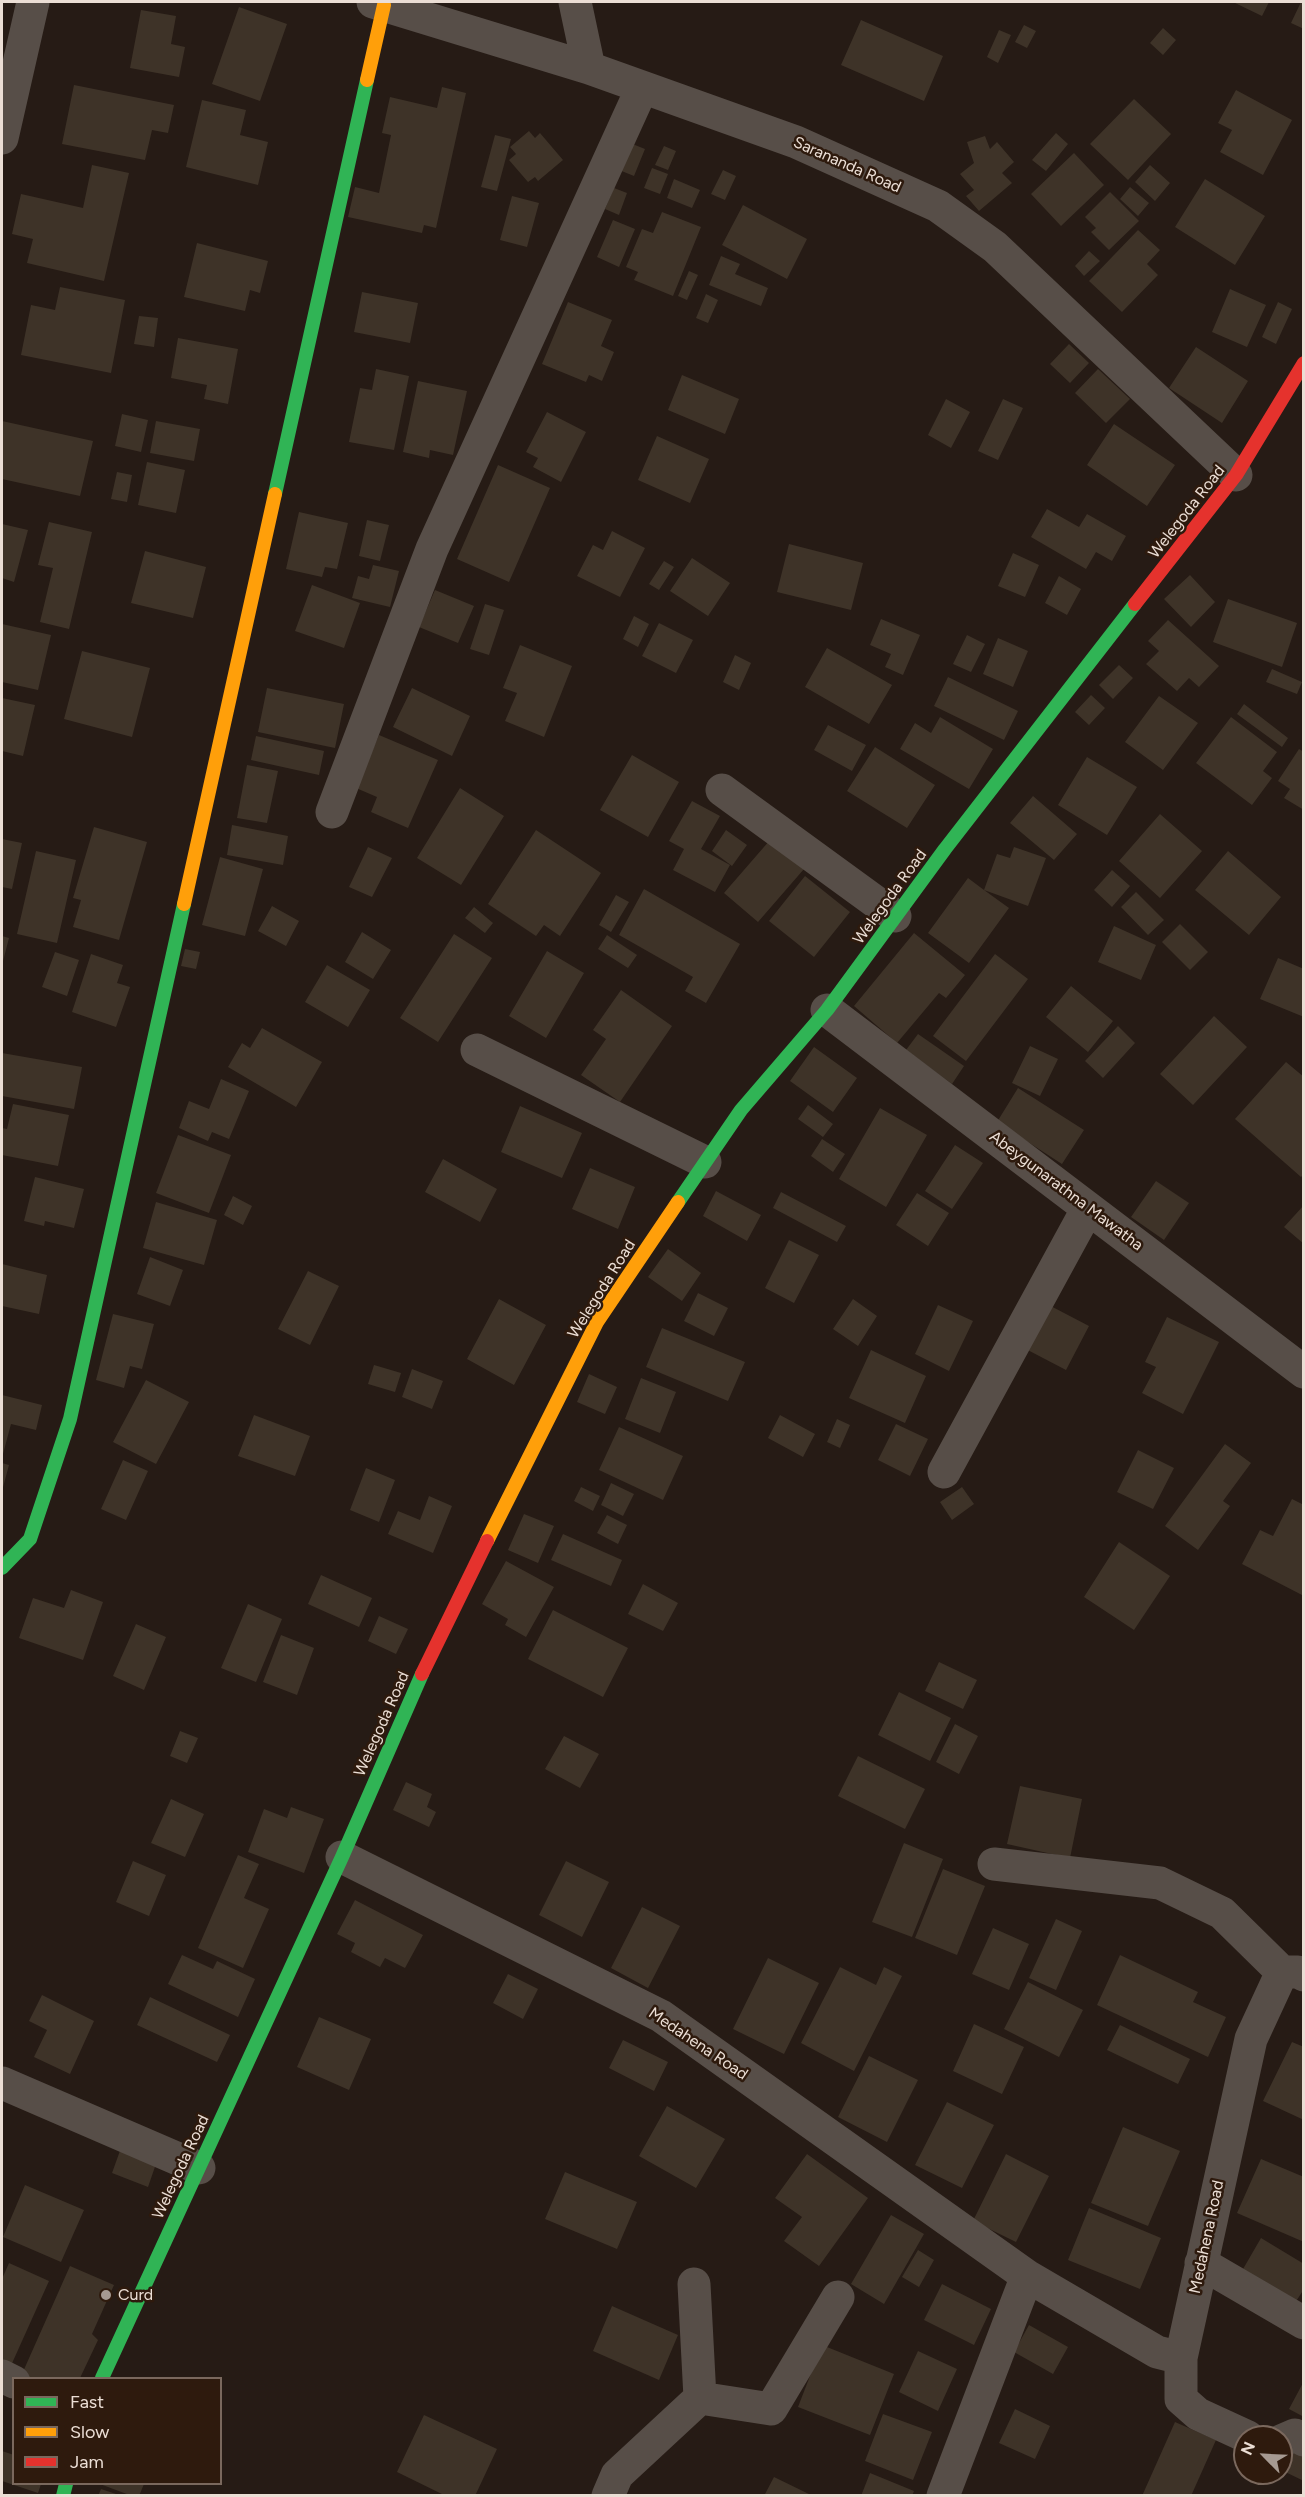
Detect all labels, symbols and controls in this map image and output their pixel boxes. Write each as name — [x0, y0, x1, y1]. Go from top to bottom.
street label: Sarananda Road — [790, 133, 904, 197]
street label: Welegoda Road — [1145, 462, 1229, 562]
street label: Welegoda Road — [849, 846, 931, 948]
street label: Abeygunarathna Mawatha — [985, 1127, 1147, 1255]
street label: Welegoda Road — [564, 1236, 640, 1342]
street label: Welegoda Road — [350, 1669, 414, 1779]
street label: Medahena Road — [645, 2004, 751, 2084]
street label: Welegoda Road — [148, 2112, 214, 2222]
street label: Medahena Road — [1186, 2179, 1228, 2295]
place label: Curd — [118, 2285, 153, 2305]
marker: Curd — [99, 2288, 113, 2302]
legend — [12, 2377, 222, 2485]
text: Fast — [70, 2391, 104, 2413]
text: Slow — [70, 2421, 109, 2443]
north arrow — [1233, 2425, 1293, 2485]
text: N — [1237, 2439, 1259, 2458]
text: Jam — [70, 2451, 104, 2473]

